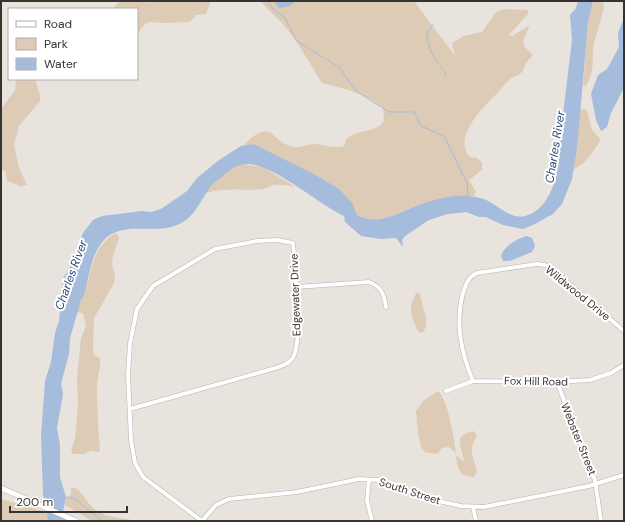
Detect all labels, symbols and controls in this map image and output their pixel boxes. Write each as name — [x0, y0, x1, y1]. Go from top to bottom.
legend — [8, 8, 138, 80]
text: Road — [44, 16, 72, 32]
text: Park — [44, 36, 68, 52]
text: Water — [44, 56, 78, 72]
water label: Charles River — [541, 109, 569, 184]
water label: Charles River — [51, 237, 91, 312]
street label: Edgewater Drive — [287, 254, 303, 336]
street label: Wildwood Drive — [543, 262, 613, 324]
street label: Fox Hill Road — [504, 373, 568, 389]
street label: Webster Street — [558, 401, 600, 477]
street label: South Street — [377, 474, 443, 508]
scale bar — [10, 488, 127, 514]
text: 200 m — [16, 494, 53, 510]

